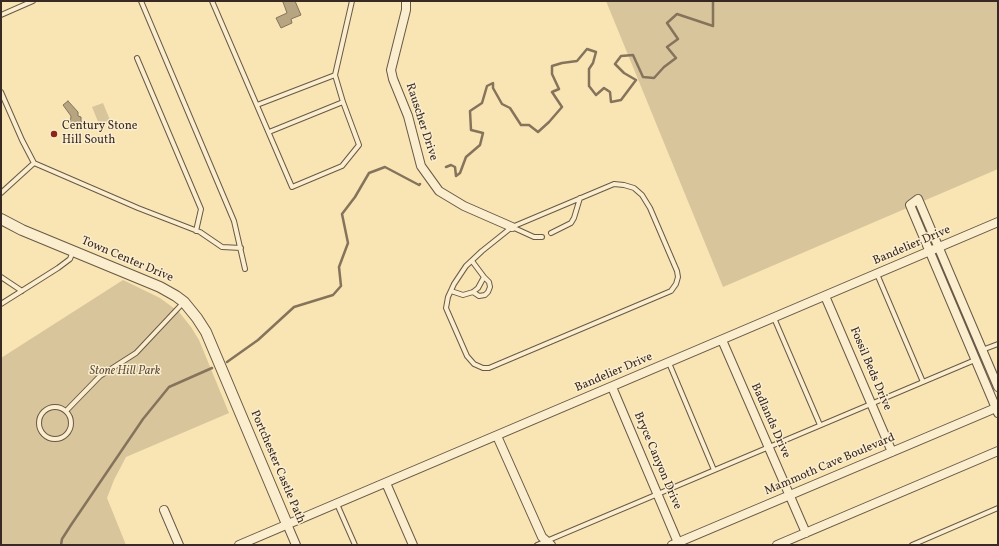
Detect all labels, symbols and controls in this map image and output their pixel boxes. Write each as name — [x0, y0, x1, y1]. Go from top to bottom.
street label: Rauscher Drive — [402, 81, 440, 163]
place label: Century Stone Hill South — [62, 120, 138, 148]
marker: Century Stone Hill South — [49, 129, 59, 139]
street label: Bandelier Drive — [871, 223, 953, 269]
street label: Town Center Drive — [79, 234, 175, 286]
street label: Fossil Beds Drive — [846, 325, 894, 413]
street label: Bandelier Drive — [573, 350, 655, 396]
park label: Stone Hill Park — [90, 365, 160, 379]
street label: Badlands Drive — [747, 381, 793, 461]
street label: Portchester Castle Path — [247, 408, 307, 526]
street label: Bryce Canyon Drive — [630, 410, 684, 512]
street label: Mammoth Cave Boulevard — [763, 431, 897, 499]

